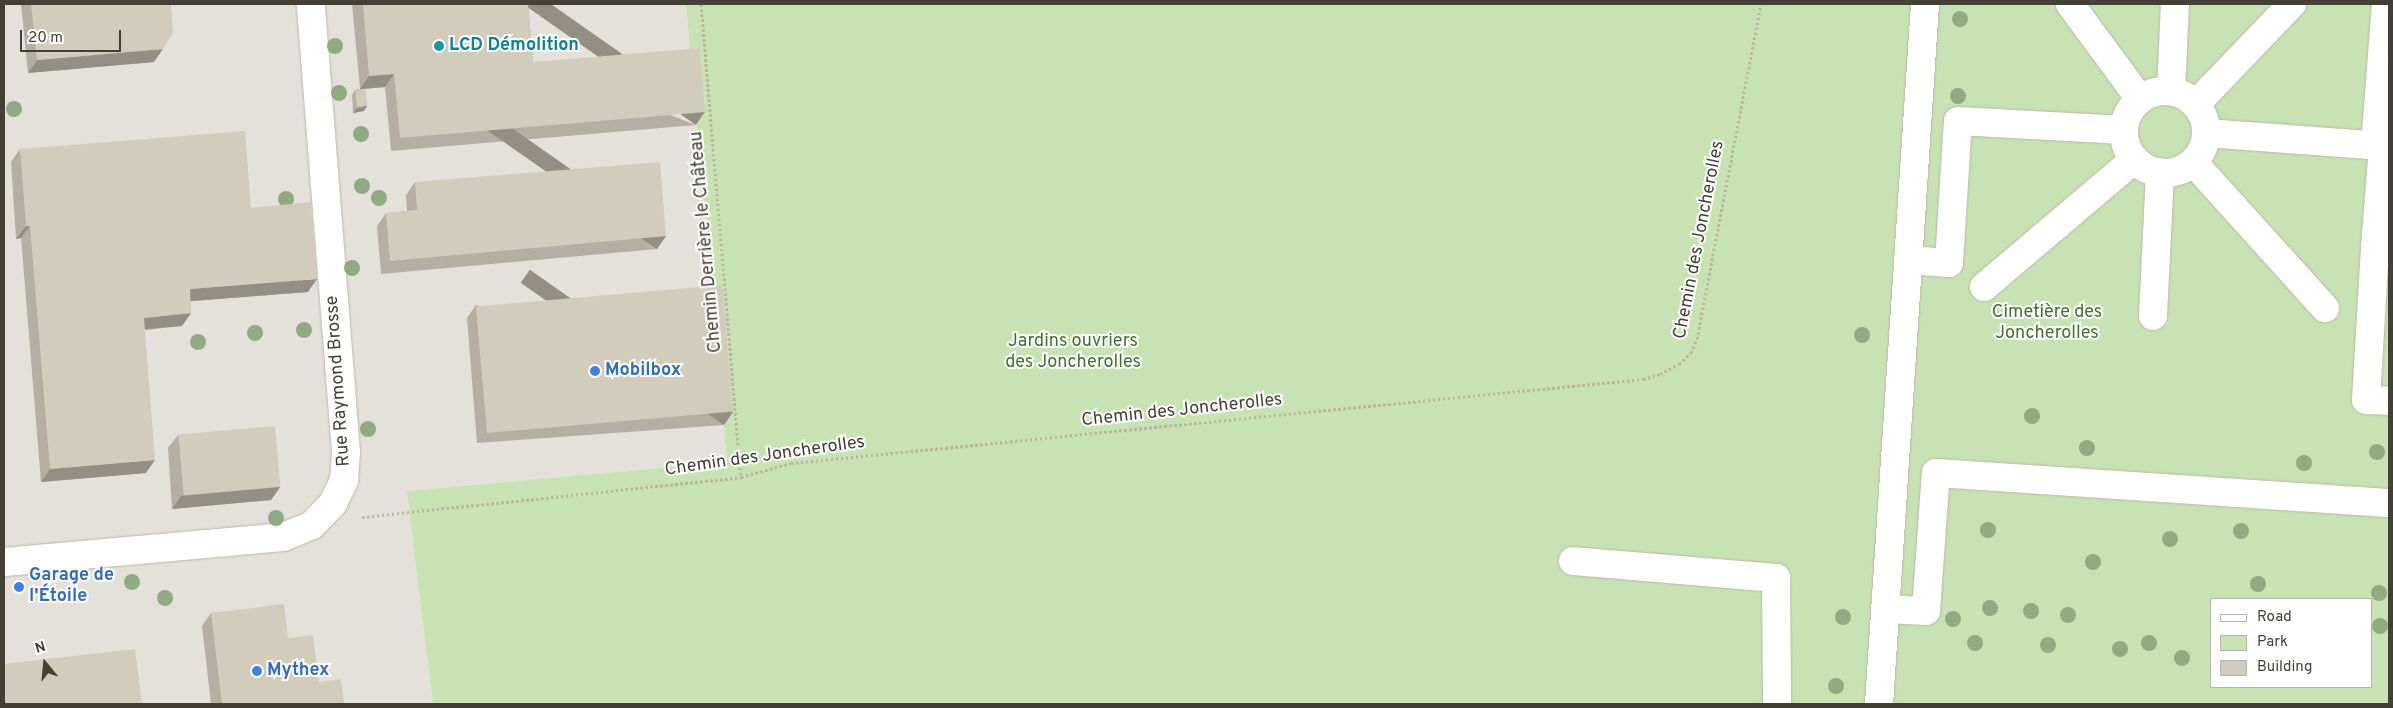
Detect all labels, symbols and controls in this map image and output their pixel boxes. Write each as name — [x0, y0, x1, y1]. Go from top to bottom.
scale bar — [22, 20, 124, 52]
text: 20 m — [28, 29, 63, 48]
place label: LCD Démolition — [449, 35, 579, 57]
marker: LCD Démolition — [433, 40, 445, 52]
street label: Chemin Derrière le Château — [687, 130, 727, 354]
street label: Chemin des Joncherolles — [1670, 139, 1730, 341]
street label: Rue Raymond Brosse — [322, 295, 356, 467]
park label: Cimetière des Joncherolles — [1992, 303, 2102, 346]
park label: Jardins ouvriers des Joncherolles — [1005, 332, 1141, 374]
place label: Mobilbox — [605, 360, 681, 382]
marker: Mobilbox — [589, 365, 601, 377]
street label: Chemin des Joncherolles — [1081, 390, 1283, 432]
street label: Chemin des Joncherolles — [664, 432, 866, 482]
place label: Garage de l'Étoile — [29, 566, 114, 608]
marker: Garage de l'Étoile — [13, 581, 25, 593]
legend — [2210, 598, 2373, 688]
text: Road — [2257, 608, 2292, 627]
text: Park — [2257, 633, 2288, 652]
north arrow — [20, 638, 70, 688]
text: N — [33, 639, 48, 658]
text: Building — [2257, 658, 2312, 677]
place label: Mythex — [267, 660, 329, 682]
marker: Mythex — [251, 665, 263, 677]

